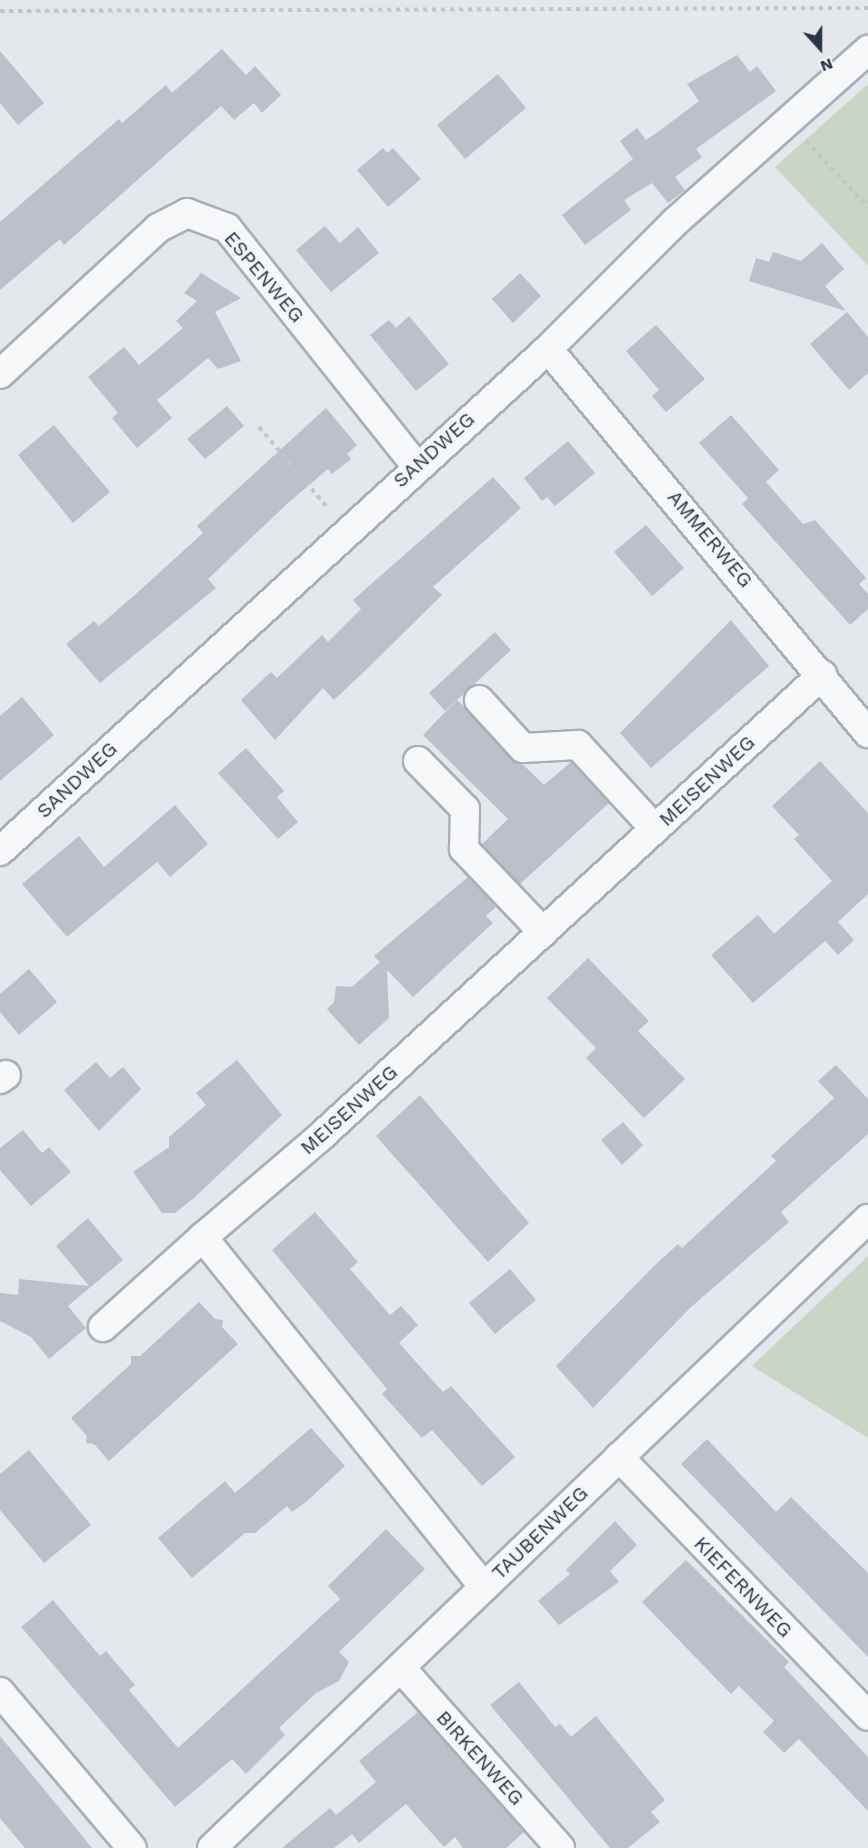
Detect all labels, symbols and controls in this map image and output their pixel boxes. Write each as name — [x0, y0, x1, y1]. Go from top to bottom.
north arrow — [790, 18, 850, 78]
text: N — [818, 54, 836, 76]
street label: ESPENWEG — [219, 227, 309, 327]
street label: SANDWEG — [388, 407, 480, 493]
street label: AMMERWEG — [662, 486, 758, 592]
street label: MEISENWEG — [654, 731, 760, 831]
street label: SANDWEG — [32, 737, 122, 823]
street label: MEISENWEG — [296, 1060, 402, 1160]
street label: TAUBENWEG — [487, 1481, 593, 1585]
street label: KIEFERNWEG — [689, 1532, 797, 1642]
street label: BIRKENWEG — [431, 1706, 529, 1810]

